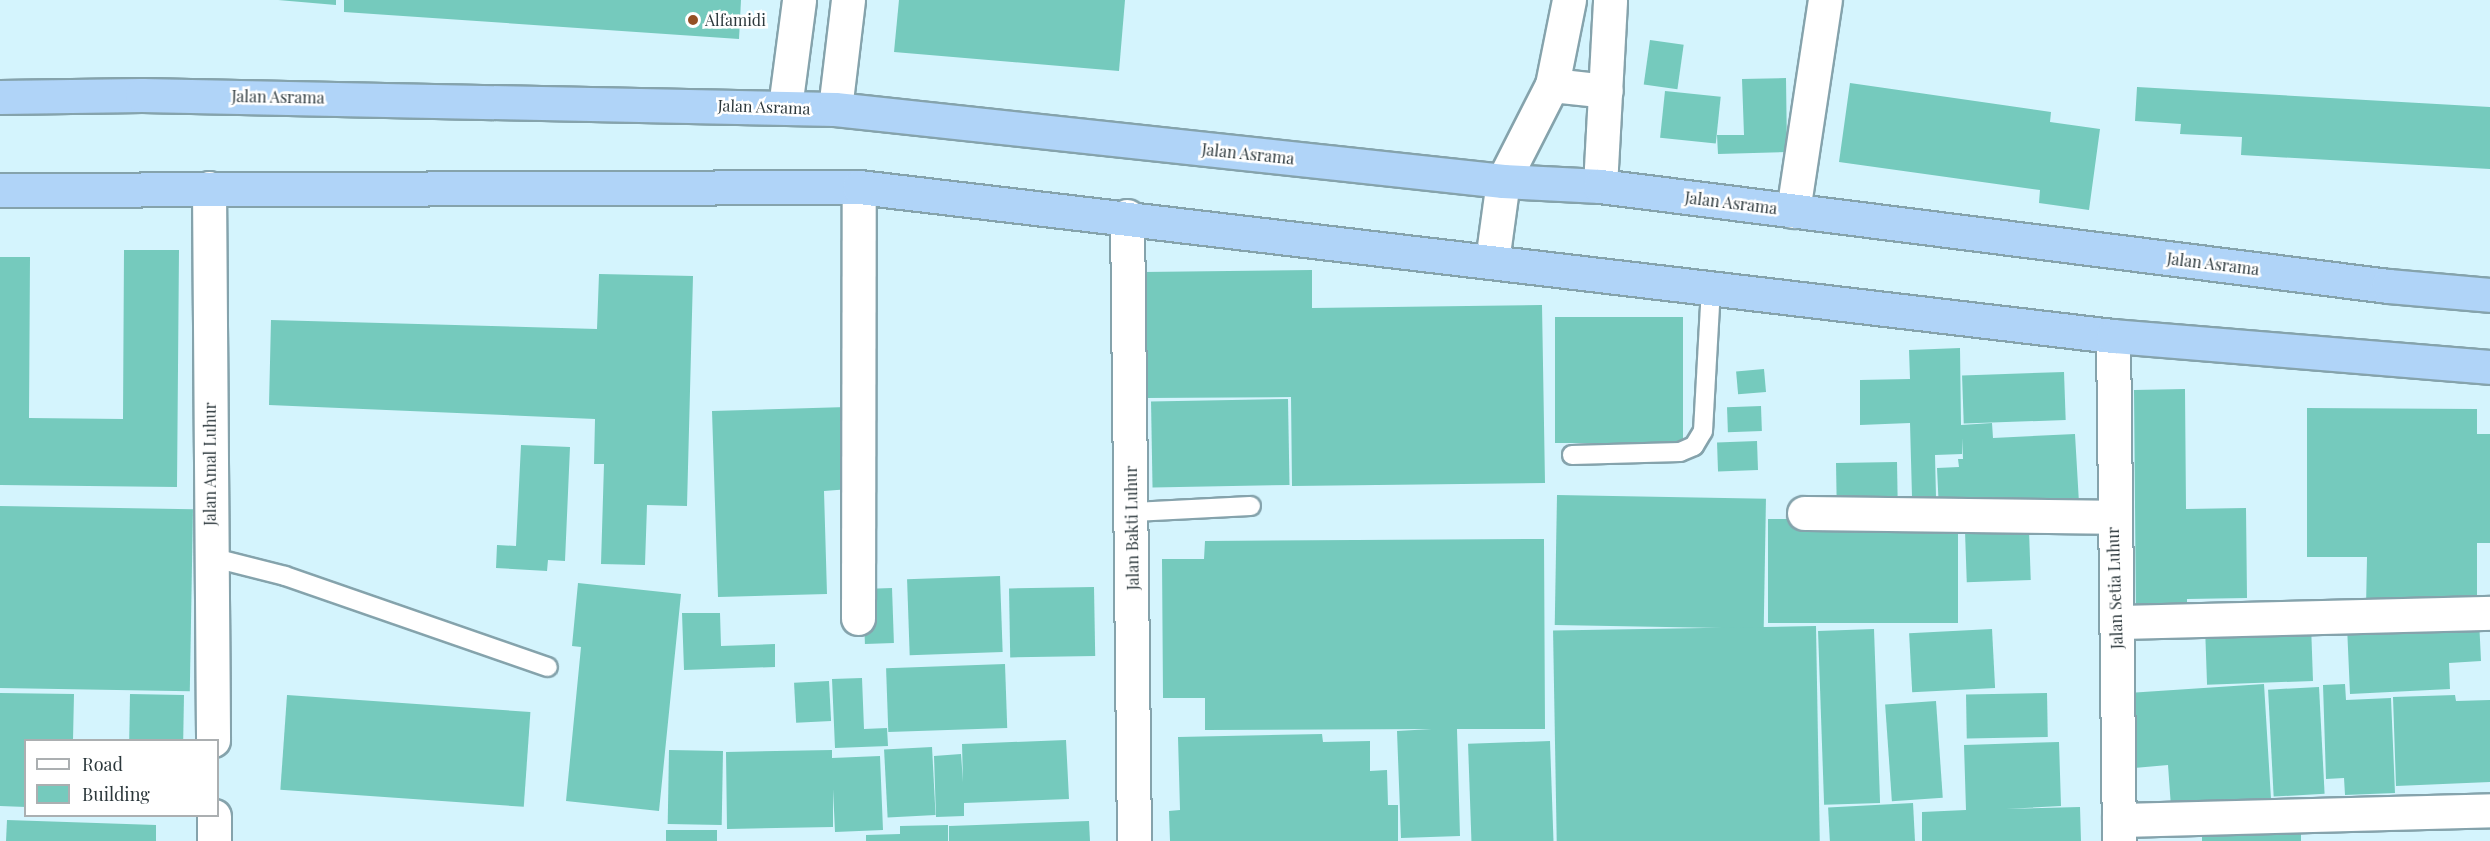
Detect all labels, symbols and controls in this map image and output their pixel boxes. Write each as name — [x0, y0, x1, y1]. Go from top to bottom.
place label: Alfamidi — [705, 10, 766, 30]
marker: Alfamidi — [686, 13, 700, 27]
street label: Jalan Asrama — [231, 87, 325, 107]
street label: Jalan Asrama — [717, 96, 811, 118]
street label: Jalan Asrama — [1201, 140, 1295, 168]
street label: Jalan Asrama — [1683, 188, 1779, 218]
street label: Jalan Asrama — [2165, 249, 2261, 279]
street label: Jalan Amal Luhur — [200, 402, 220, 526]
street label: Jalan Bakti Luhur — [1121, 466, 1143, 590]
street label: Jalan Setia Luhur — [2103, 526, 2127, 650]
legend — [24, 739, 219, 817]
text: Road — [82, 752, 123, 776]
text: Building — [82, 782, 150, 806]

